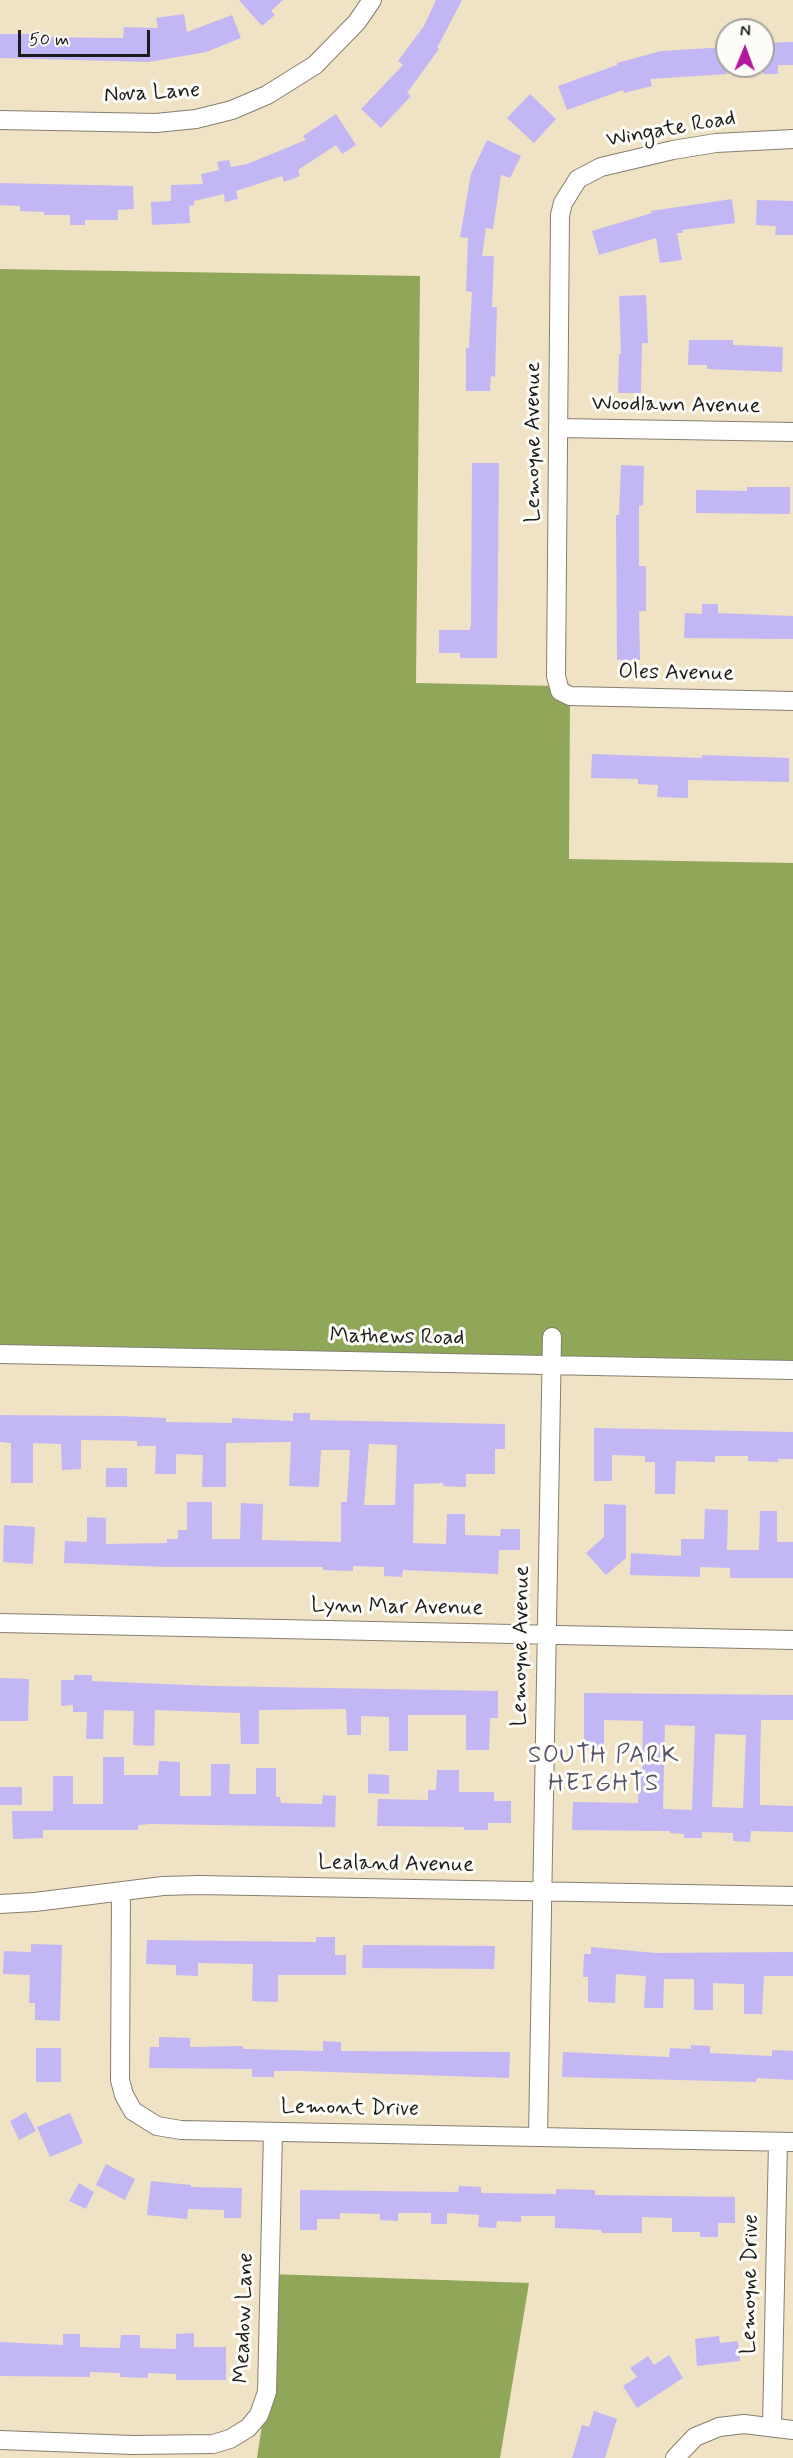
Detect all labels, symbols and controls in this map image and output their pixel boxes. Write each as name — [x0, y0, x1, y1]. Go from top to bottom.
scale bar — [21, 18, 153, 56]
north arrow — [715, 18, 775, 78]
text: N — [740, 21, 751, 42]
text: 50 m — [29, 28, 69, 52]
street label: Nova Lane — [103, 78, 201, 110]
street label: Wingate Road — [604, 106, 738, 154]
street label: Lemoyne Avenue — [521, 362, 547, 522]
street label: Woodlawn Avenue — [591, 391, 761, 421]
street label: Oles Avenue — [618, 660, 734, 688]
street label: Mathews Road — [329, 1324, 465, 1352]
street label: Lemoyne Avenue — [507, 1565, 537, 1727]
street label: Lynn Mar Avenue — [311, 1593, 483, 1623]
district label: SOUTH PARK HEIGHTS — [529, 1743, 679, 1799]
street label: Lealand Avenue — [318, 1850, 474, 1880]
street label: Lemont Drive — [281, 2095, 419, 2123]
street label: Lemoyne Drive — [737, 2214, 765, 2354]
street label: Meadow Lane — [230, 2252, 260, 2384]

